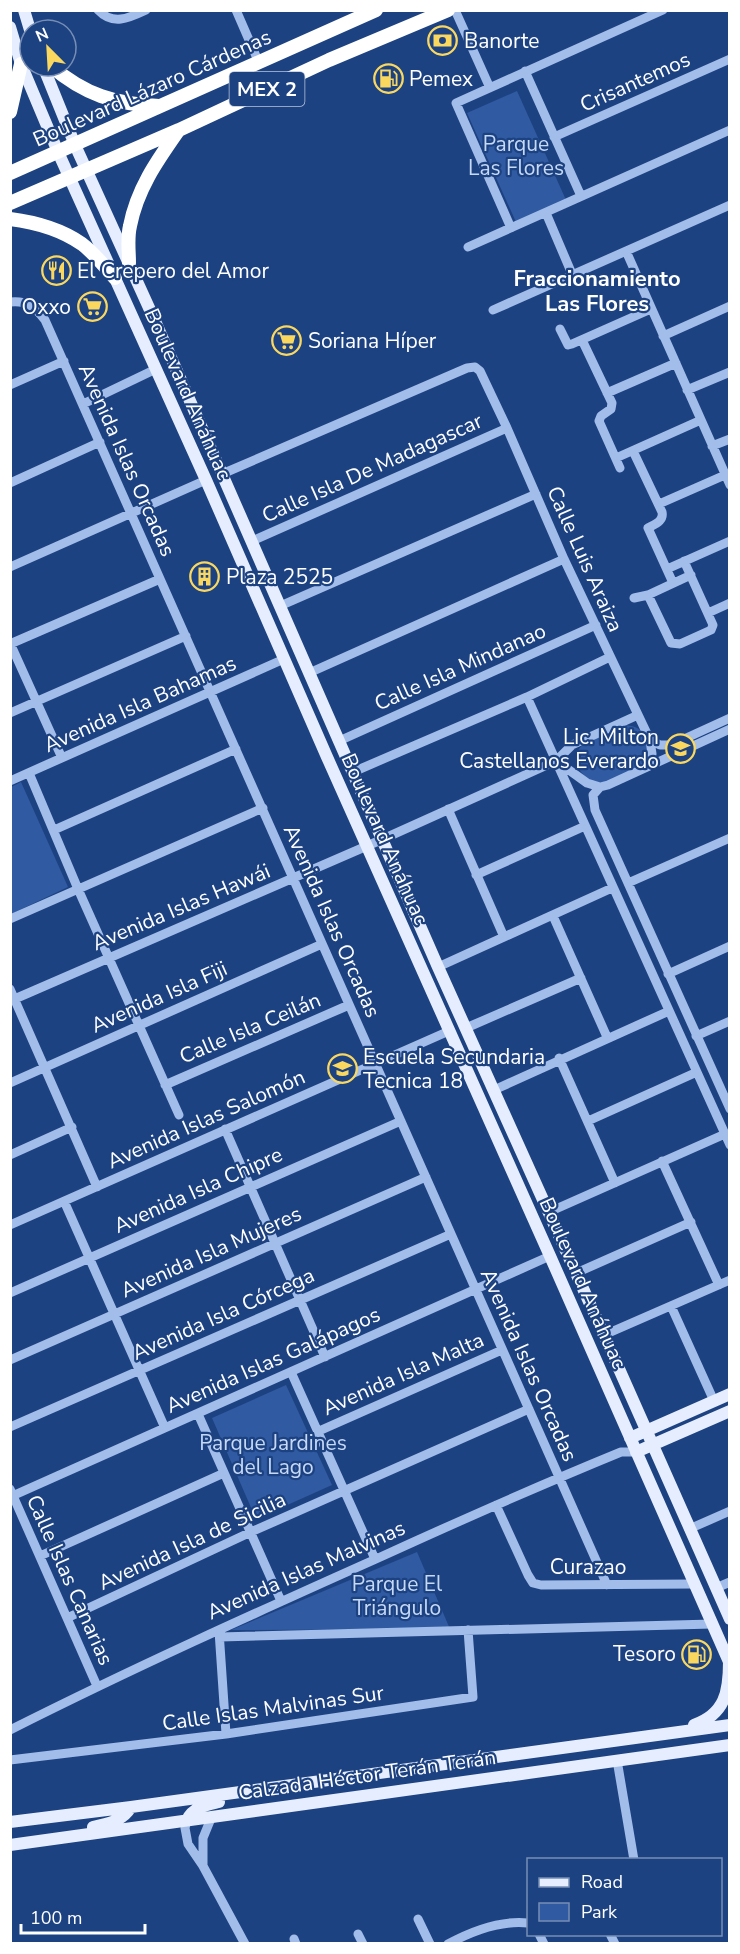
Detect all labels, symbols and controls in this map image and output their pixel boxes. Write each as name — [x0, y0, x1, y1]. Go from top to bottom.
north arrow — [18, 18, 78, 78]
street label: Boulevard Lázaro Cárdenas — [28, 23, 276, 153]
text: N — [32, 23, 52, 48]
bank icon: Banorte — [427, 25, 459, 57]
place label: Banorte — [464, 27, 539, 55]
street label: Crisantemos — [575, 45, 695, 119]
fuel station icon: Pemex — [372, 63, 404, 95]
place label: Pemex — [409, 65, 473, 93]
road number: MEX 2 — [230, 72, 304, 106]
park label: Parque Las Flores — [468, 130, 564, 182]
restaurant icon: El Crepero del Amor — [40, 255, 72, 287]
place label: El Crepero del Amor — [77, 257, 269, 285]
district label: Fraccionamiento Las Flores — [513, 264, 681, 319]
supermarket icon: Oxxo — [76, 291, 108, 323]
place label: Oxxo — [21, 293, 71, 321]
street label: Boulevard Anáhuac — [138, 304, 238, 484]
supermarket icon: Soriana Híper — [271, 325, 303, 357]
place label: Soriana Híper — [308, 327, 437, 355]
street label: Avenida Islas Orcadas — [72, 359, 182, 561]
street label: Calle Isla De Madagascar — [257, 407, 487, 529]
street label: Calle Luis Araiza — [540, 482, 630, 636]
building icon: Plaza 2525 — [189, 561, 221, 593]
place label: Plaza 2525 — [226, 563, 333, 591]
street label: Calle Isla Mindanao — [370, 617, 550, 717]
street label: Avenida Isla Bahamas — [39, 649, 241, 759]
place label: Lic. Milton Castellanos Everardo — [459, 723, 659, 775]
school or university icon: Lic. Milton Castellanos Everardo — [664, 733, 696, 765]
street label: Boulevard Anáhuac — [335, 749, 435, 929]
street label: Avenida Islas Orcadas — [277, 820, 387, 1022]
street label: Avenida Islas Hawái — [88, 857, 274, 957]
street label: Avenida Isla Fiji — [86, 954, 232, 1040]
street label: Calle Isla Ceilán — [175, 986, 325, 1070]
place label: Escuela Secundaria Tecnica 18 — [363, 1043, 545, 1095]
school or university icon: Escuela Secundaria Tecnica 18 — [326, 1053, 358, 1085]
street label: Avenida Islas Salomón — [103, 1063, 309, 1175]
street label: Avenida Isla Chipre — [109, 1140, 287, 1240]
street label: Boulevard Anáhuac — [533, 1193, 633, 1373]
street label: Avenida Isla Mujeres — [116, 1200, 306, 1304]
street label: Avenida Isla Córcega — [127, 1261, 319, 1367]
street label: Avenida Islas Orcadas — [474, 1264, 584, 1466]
street label: Avenida Islas Galápagos — [161, 1300, 385, 1420]
street label: Avenida Isla Malta — [318, 1326, 488, 1422]
park label: Parque Jardines del Lago — [199, 1429, 347, 1481]
street label: Avenida Isla de Sicilia — [94, 1485, 290, 1597]
street label: Calle Islas Canarias — [20, 1490, 120, 1670]
street label: Avenida Islas Malvinas — [202, 1514, 410, 1626]
street label: Curazao — [550, 1553, 626, 1581]
park label: Parque El Triángulo — [352, 1570, 443, 1622]
fuel station icon: Tesoro — [681, 1638, 713, 1670]
place label: Tesoro — [613, 1640, 676, 1668]
street label: Calle Islas Malvinas Sur — [160, 1679, 386, 1737]
street label: Calzada Héctor Terán Terán — [236, 1743, 498, 1807]
legend — [527, 1858, 722, 1936]
text: Road — [581, 1870, 623, 1894]
scale bar — [21, 1897, 146, 1935]
text: Park — [581, 1900, 618, 1924]
text: 100 m — [30, 1906, 82, 1930]

